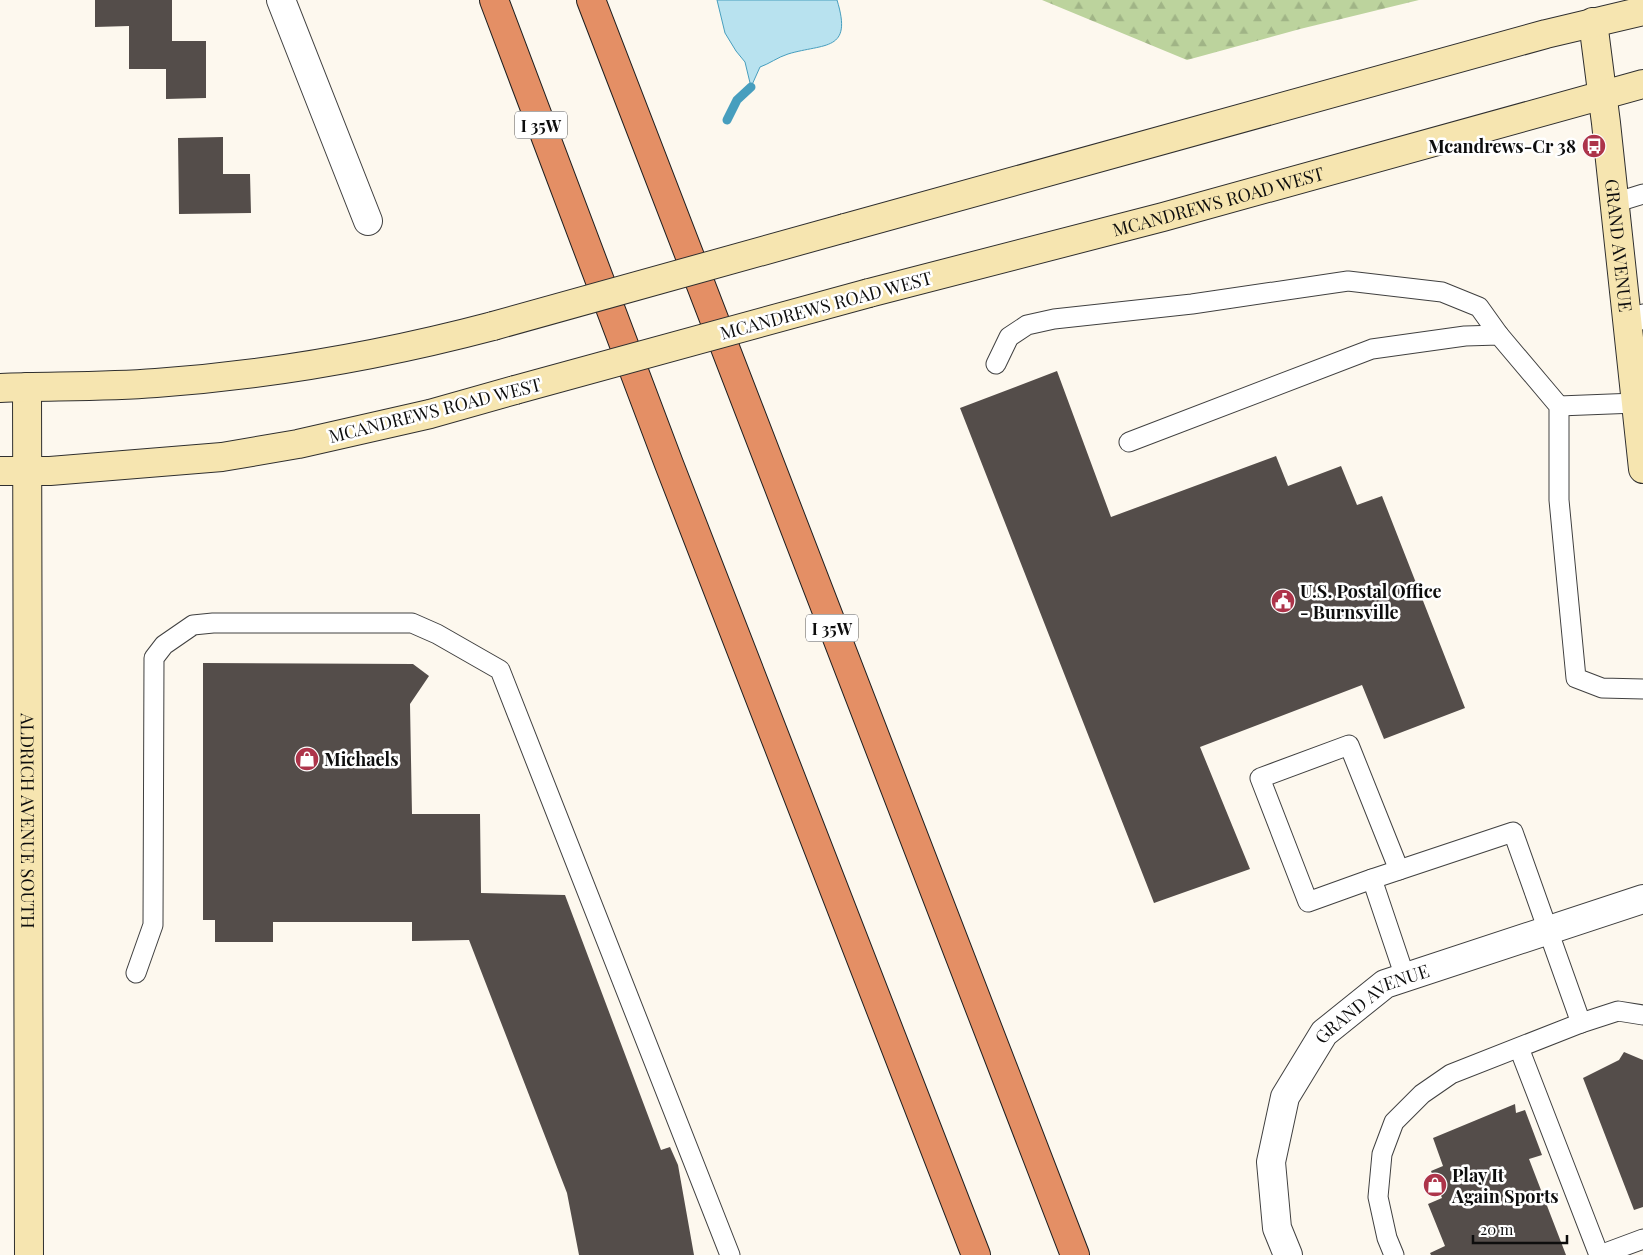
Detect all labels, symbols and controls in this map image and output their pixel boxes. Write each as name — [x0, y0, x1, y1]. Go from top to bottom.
road number: I 35W — [515, 112, 567, 138]
bus stop icon: Mcandrews-Cr 38 — [1581, 133, 1607, 159]
place label: Mcandrews-Cr 38 — [1428, 134, 1576, 158]
street label: MCANDREWS ROAD WEST — [1110, 161, 1327, 242]
street label: GRAND AVENUE — [1600, 178, 1638, 313]
street label: MCANDREWS ROAD WEST — [717, 265, 935, 345]
street label: MCANDREWS ROAD WEST — [326, 372, 544, 448]
place label: U.S. Postal Office - Burnsville — [1300, 579, 1442, 624]
public building icon: U.S. Postal Office - Burnsville — [1270, 588, 1296, 614]
road number: I 35W — [806, 614, 858, 641]
street label: ALDRICH AVENUE SOUTH — [16, 712, 40, 929]
shop icon: Michaels — [294, 746, 320, 772]
place label: Michaels — [324, 747, 399, 771]
street label: GRAND AVENUE — [1309, 958, 1432, 1048]
place label: Play It Again Sports — [1451, 1163, 1559, 1208]
shop icon: Play It Again Sports — [1422, 1172, 1448, 1198]
scale bar — [1473, 1212, 1567, 1244]
text: 20 m — [1480, 1219, 1514, 1239]

